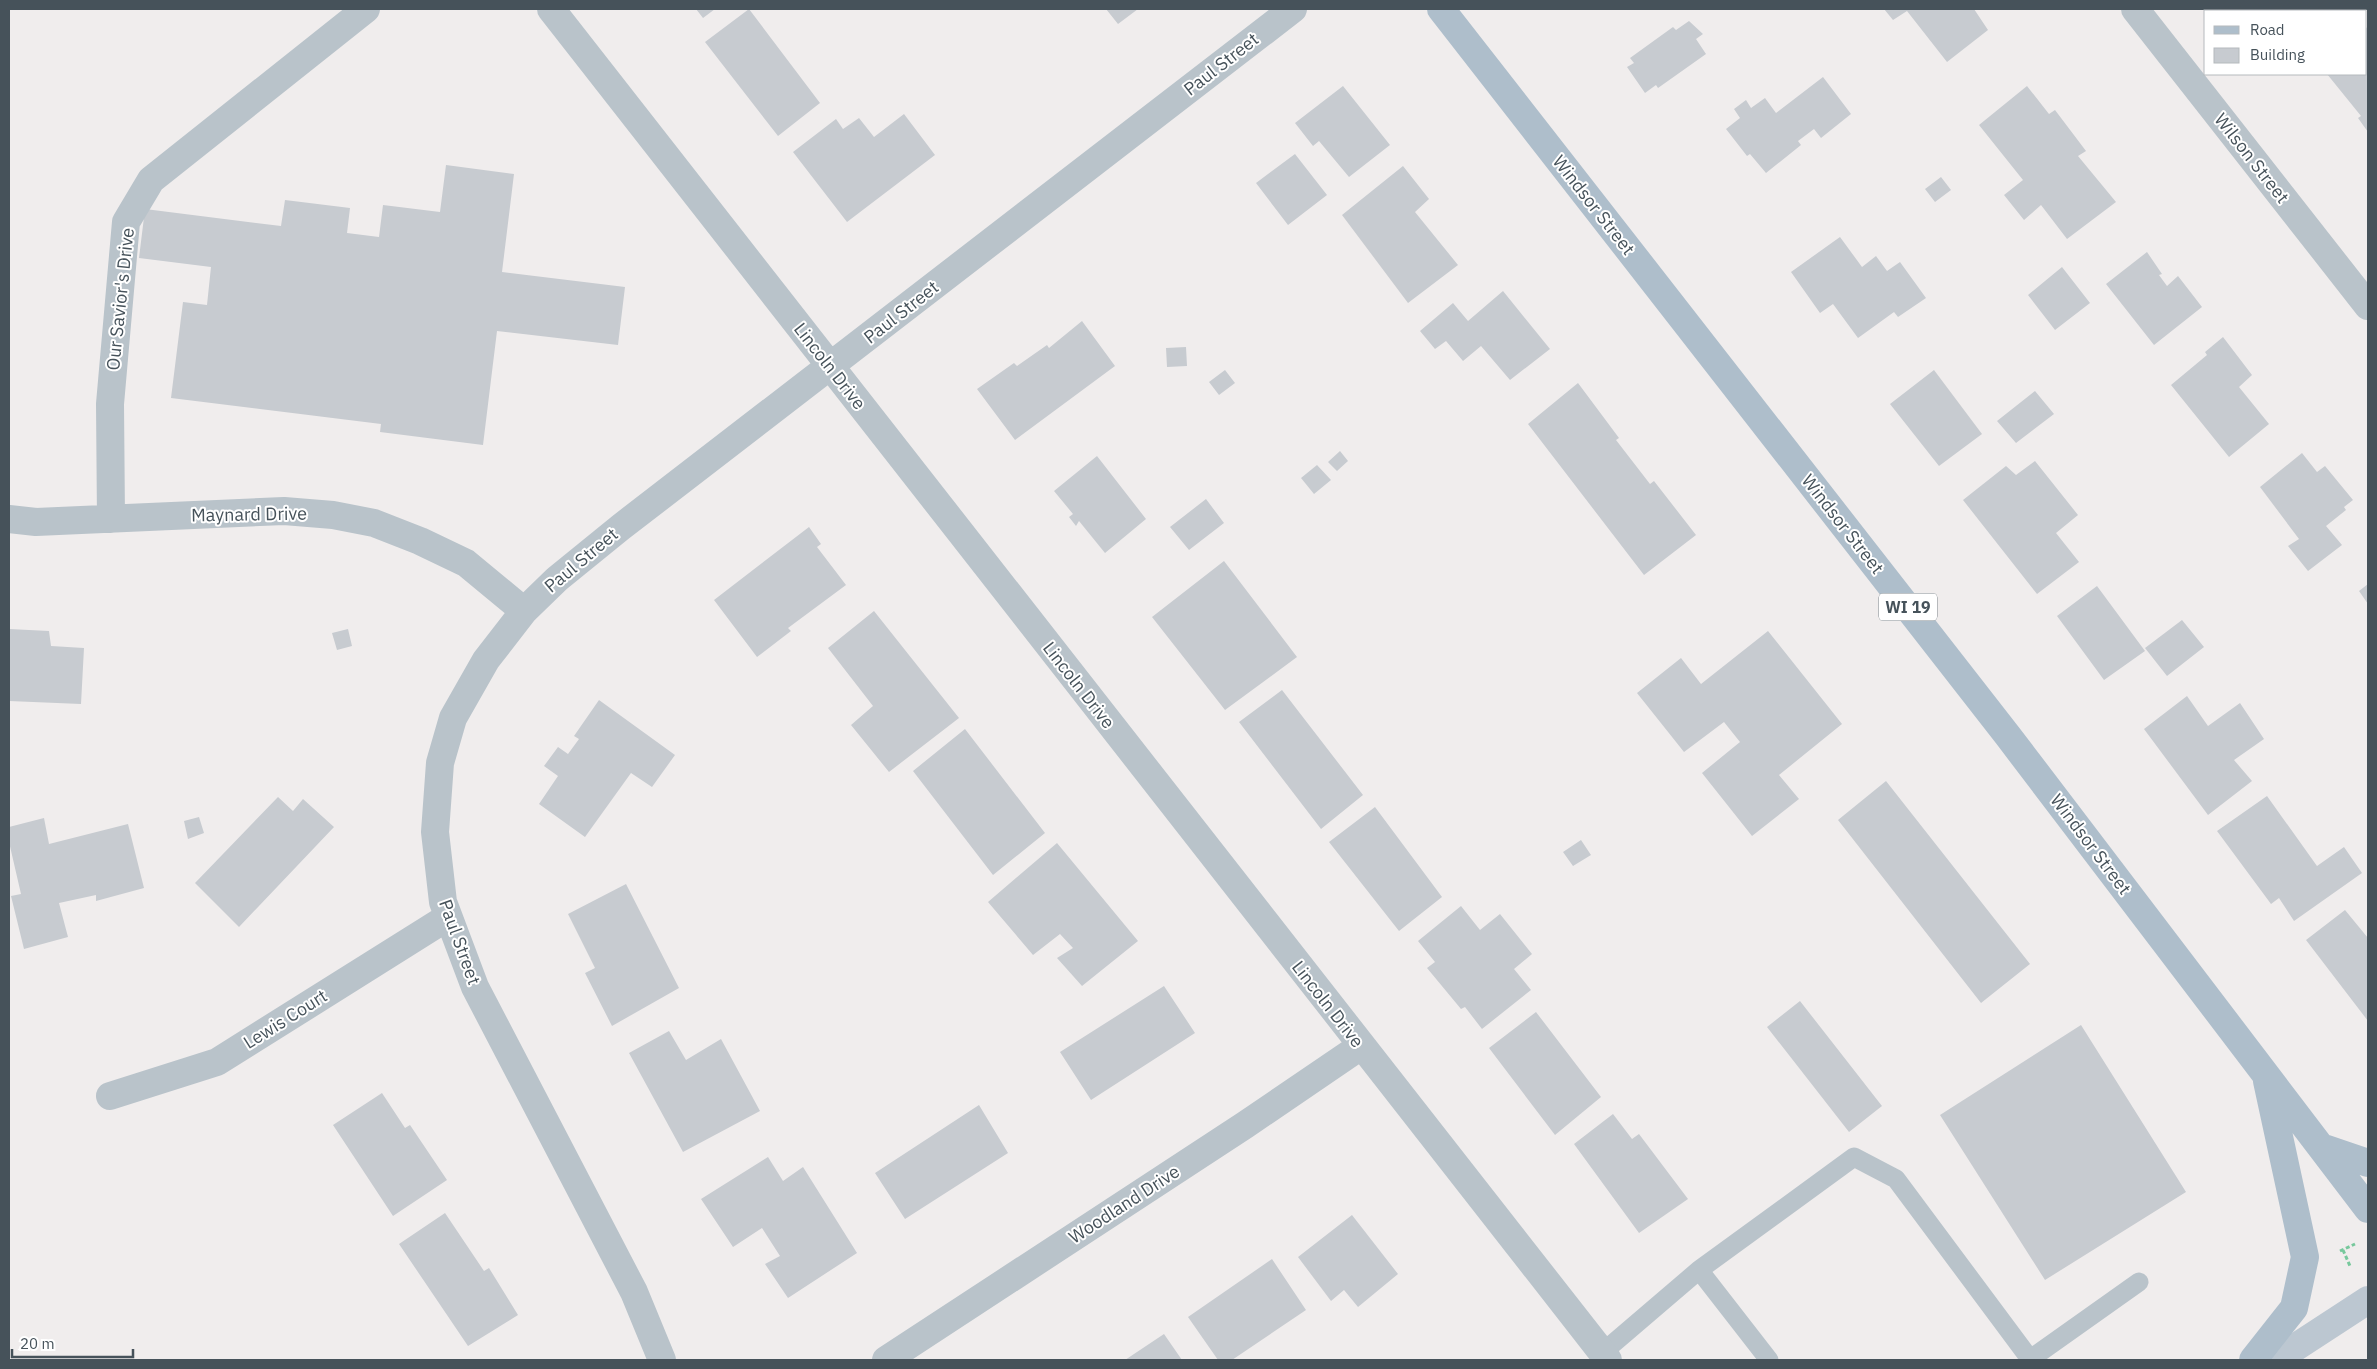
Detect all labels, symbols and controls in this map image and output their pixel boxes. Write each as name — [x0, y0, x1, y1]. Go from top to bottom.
legend — [2204, 10, 2367, 75]
text: Road — [2250, 20, 2285, 39]
street label: Paul Street — [1179, 28, 1263, 100]
text: Building — [2250, 45, 2305, 64]
street label: Wilson Street — [2210, 108, 2294, 208]
street label: Windsor Street — [1548, 151, 1640, 259]
street label: Our Savior's Drive — [101, 226, 139, 372]
street label: Paul Street — [859, 276, 943, 348]
street label: Lincoln Drive — [789, 318, 871, 414]
street label: Windsor Street — [1797, 470, 1889, 578]
street label: Maynard Drive — [191, 501, 307, 527]
street label: Paul Street — [539, 523, 623, 597]
road number: WI 19 — [1879, 594, 1937, 620]
street label: Lincoln Drive — [1038, 637, 1120, 733]
street label: Windsor Street — [2046, 789, 2136, 899]
street label: Paul Street — [434, 896, 486, 988]
street label: Lincoln Drive — [1287, 956, 1369, 1052]
street label: Lewis Court — [239, 984, 331, 1054]
street label: Woodland Drive — [1064, 1160, 1184, 1248]
scale bar — [12, 1326, 134, 1358]
text: 20 m — [20, 1334, 55, 1353]

